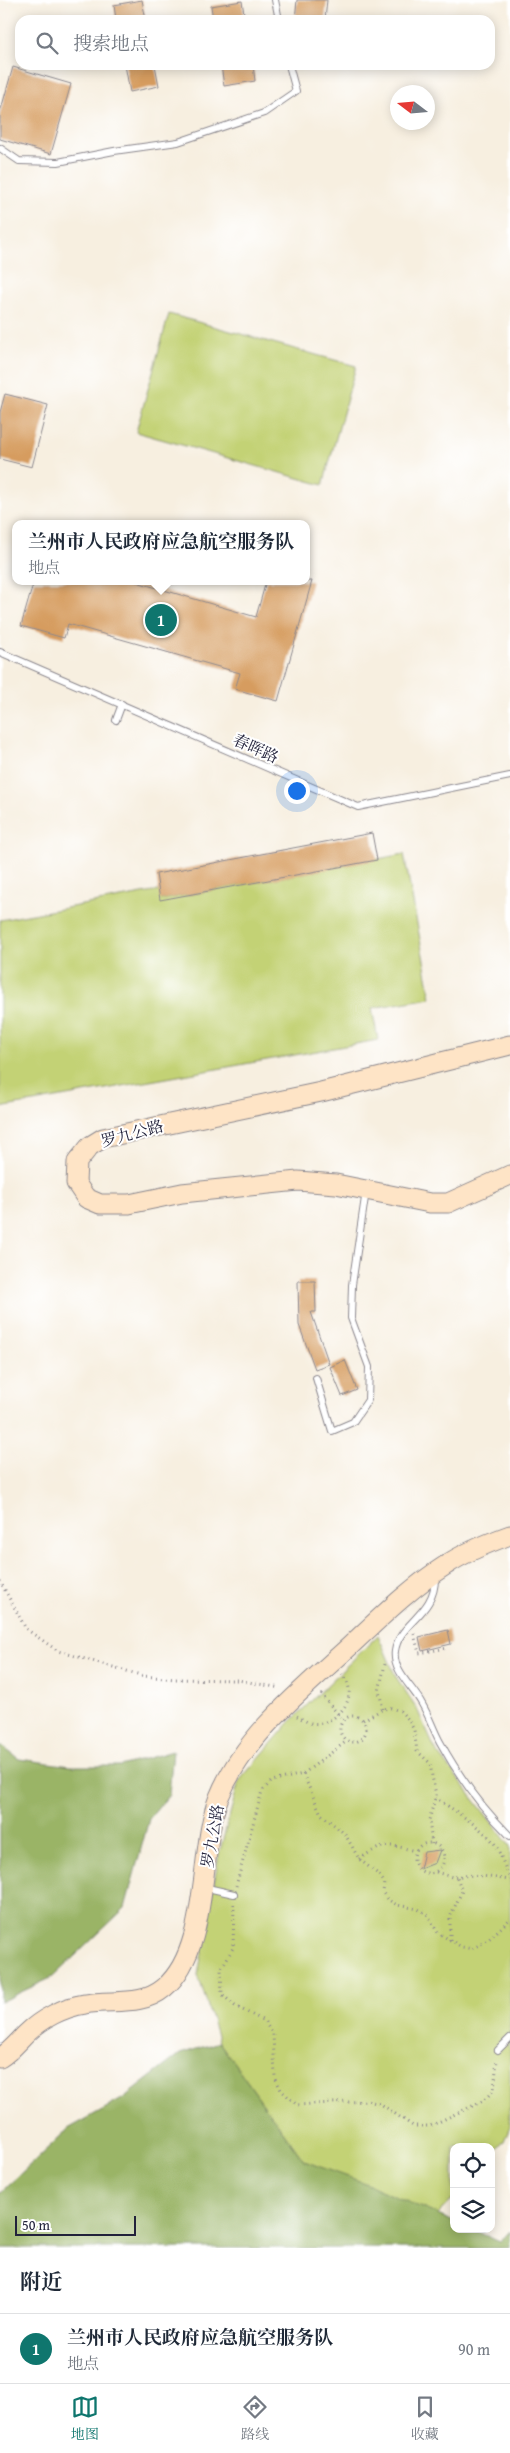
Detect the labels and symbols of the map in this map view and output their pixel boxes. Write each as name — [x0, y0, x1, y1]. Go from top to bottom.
north arrow — [390, 85, 435, 130]
pin: 1 — [145, 601, 177, 639]
street label: 春晖路 — [229, 727, 283, 769]
your location — [284, 778, 310, 804]
street label: 罗九公路 — [98, 1113, 166, 1153]
street label: 罗九公路 — [195, 1802, 229, 1870]
scale bar — [15, 2213, 136, 2236]

